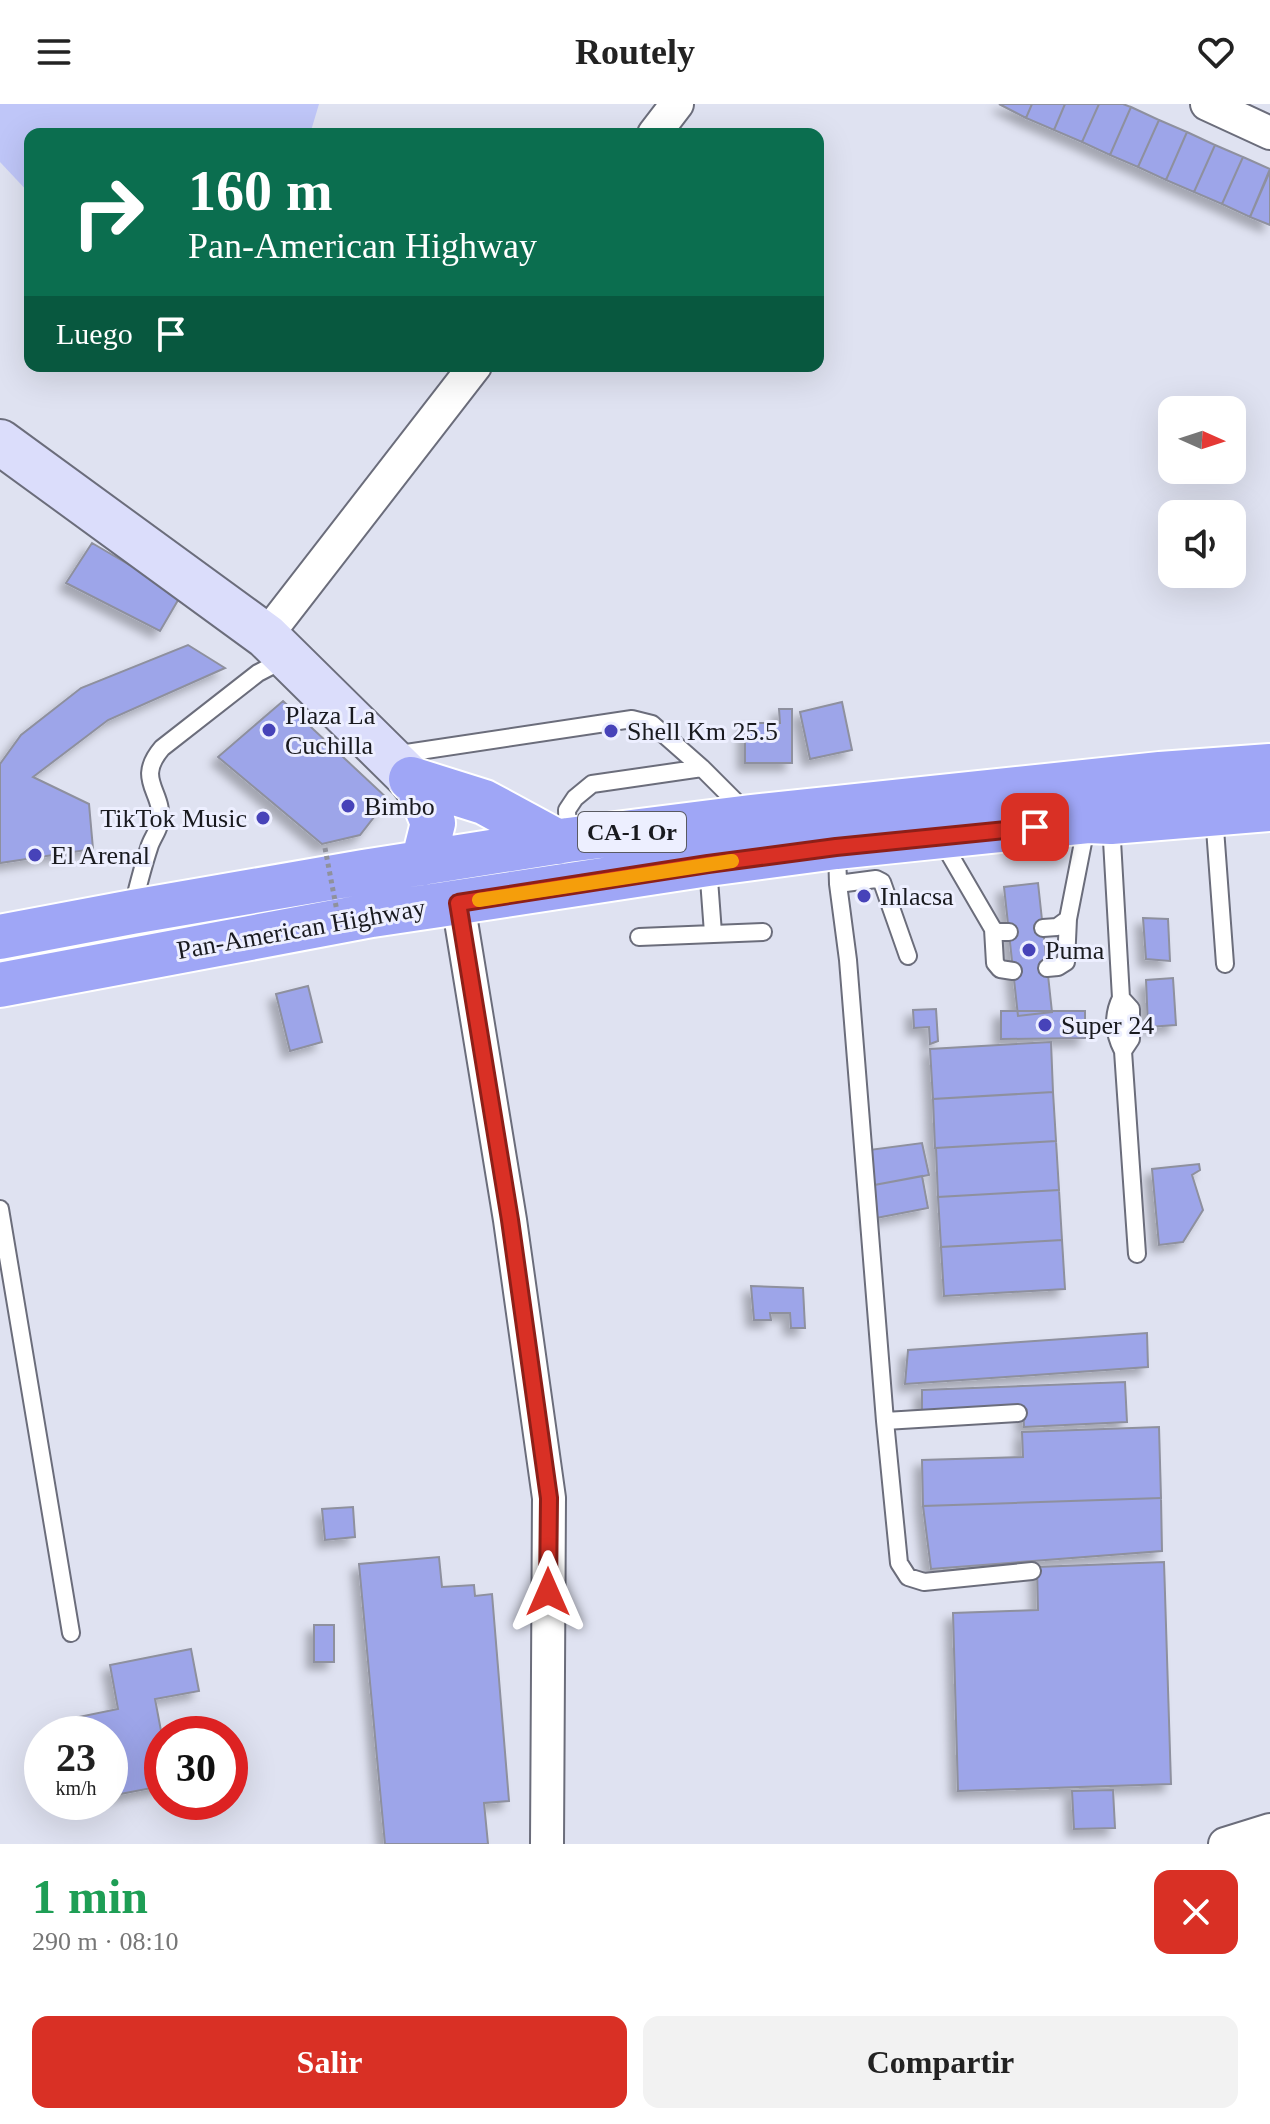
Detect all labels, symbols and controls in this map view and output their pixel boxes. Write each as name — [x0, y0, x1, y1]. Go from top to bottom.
icon: menu — [32, 30, 76, 74]
icon: heart — [1194, 30, 1238, 74]
text: Routely — [575, 32, 695, 72]
icon: right — [56, 160, 160, 264]
text: 160 m — [188, 160, 333, 222]
text: Pan-American Highway — [188, 226, 537, 266]
icon: arrive — [149, 312, 193, 356]
text: Luego — [56, 317, 133, 350]
north arrow — [1158, 396, 1246, 484]
map controls — [1158, 396, 1246, 588]
button: sound — [1158, 500, 1246, 588]
place label: Plaza La Cuchilla — [285, 701, 376, 760]
place label: Shell Km 25.5 — [627, 717, 778, 746]
marker: Plaza La Cuchilla — [260, 721, 278, 739]
marker: Shell Km 25.5 — [602, 722, 620, 740]
place label: Bimbo — [364, 792, 435, 821]
pin — [1001, 793, 1069, 861]
marker: Bimbo — [339, 797, 357, 815]
place label: TikTok Music — [100, 804, 247, 833]
icon: arrive — [1013, 805, 1057, 849]
marker: TikTok Music — [254, 809, 272, 827]
road number: CA-1 Or — [578, 812, 686, 852]
place label: El Arenal — [51, 841, 150, 870]
marker: El Arenal — [26, 846, 44, 864]
place label: Inlacsa — [880, 882, 954, 911]
marker: Inlacsa — [855, 887, 873, 905]
street label: Pan-American Highway — [174, 893, 428, 965]
place label: Puma — [1045, 936, 1105, 965]
marker: Puma — [1020, 941, 1038, 959]
place label: Super 24 — [1061, 1011, 1154, 1040]
marker: Super 24 — [1036, 1016, 1054, 1034]
position arrow — [506, 1550, 590, 1634]
speed limit sign: 30 — [144, 1716, 248, 1820]
text: 23 — [56, 1735, 96, 1780]
text: km/h — [55, 1777, 97, 1799]
text: 1 min — [32, 1870, 148, 1923]
button: close — [1154, 1870, 1238, 1954]
text: 290 m · 08:10 — [32, 1927, 179, 1956]
button: Salir — [32, 2016, 627, 2108]
button: Compartir — [643, 2016, 1238, 2108]

